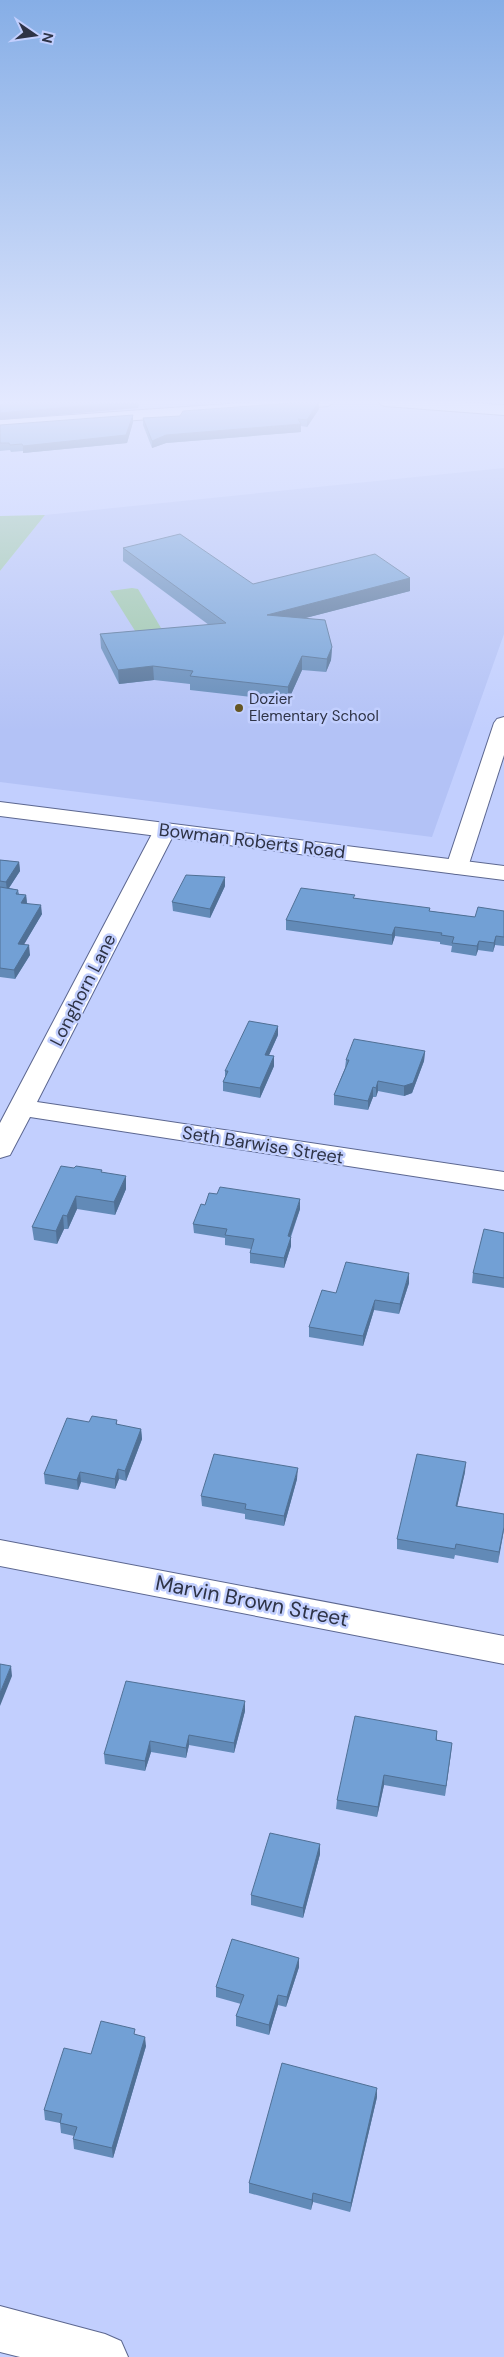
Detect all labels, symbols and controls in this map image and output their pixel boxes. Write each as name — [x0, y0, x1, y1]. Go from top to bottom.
north arrow — [10, 10, 60, 60]
text: N — [38, 31, 58, 45]
place label: Dozier Elementary School — [249, 689, 379, 726]
marker: Dozier Elementary School — [233, 702, 245, 714]
street label: Bowman Roberts Road — [157, 818, 347, 864]
street label: Longhorn Lane — [44, 930, 122, 1050]
street label: Seth Barwise Street — [181, 1120, 345, 1170]
street label: Marvin Brown Street — [153, 1569, 351, 1633]

